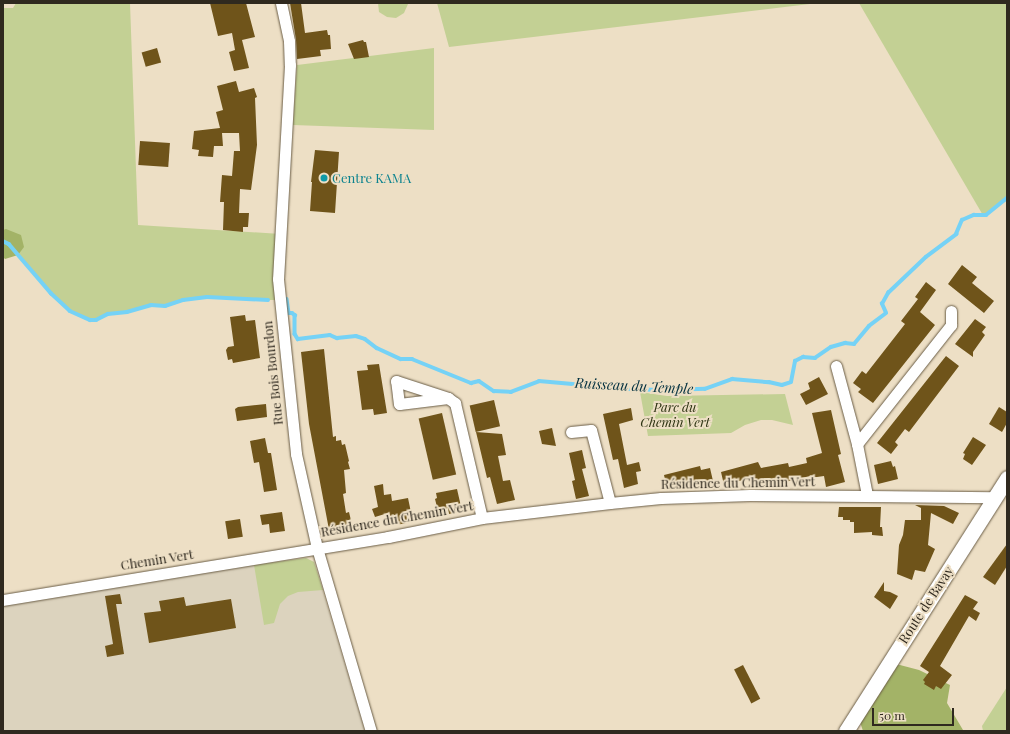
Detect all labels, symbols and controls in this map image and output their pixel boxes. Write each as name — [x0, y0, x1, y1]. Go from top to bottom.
place label: Centre KAMA — [332, 170, 411, 186]
marker: Centre KAMA — [319, 173, 329, 183]
street label: Rue Bois Bourdon — [260, 320, 286, 426]
water label: Ruisseau du Temple — [574, 375, 694, 397]
park label: Parc du Chemin Vert — [640, 400, 710, 431]
street label: Résidence du Chemin Vert — [660, 474, 816, 492]
street label: Résidence du Chemin Vert — [319, 498, 475, 540]
street label: Chemin Vert — [119, 547, 195, 573]
street label: Route de Bavay — [895, 564, 957, 646]
scale bar — [874, 700, 956, 726]
text: 50 m — [879, 707, 905, 723]

